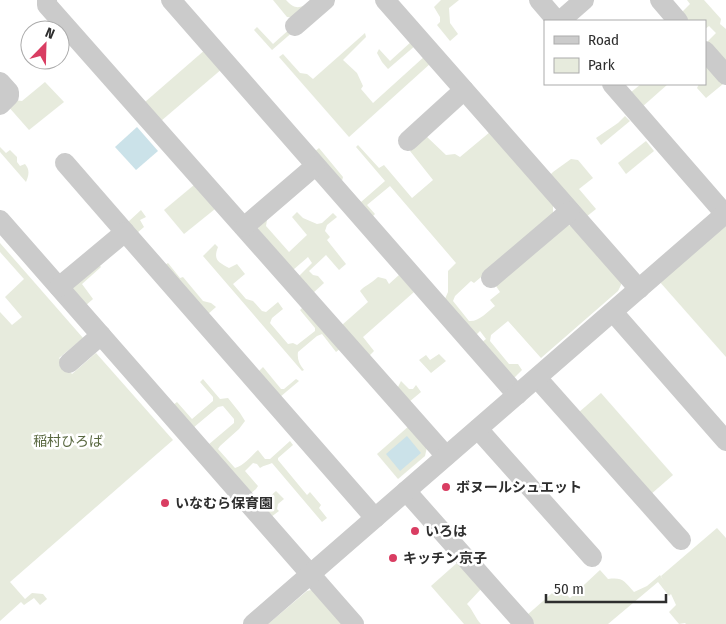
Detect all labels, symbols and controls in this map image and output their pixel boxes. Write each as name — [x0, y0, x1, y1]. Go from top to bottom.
north arrow — [20, 20, 70, 70]
legend — [544, 20, 706, 85]
text: N — [43, 24, 57, 43]
text: Road — [588, 31, 619, 49]
text: Park — [588, 56, 615, 74]
park label: 稲村ひろば — [33, 433, 103, 450]
place label: ボヌールシュエット — [456, 479, 582, 496]
marker: ボヌールシュエット — [440, 481, 452, 493]
place label: いなむら保育園 — [175, 495, 273, 512]
marker: いなむら保育園 — [159, 497, 171, 509]
place label: いろは — [425, 523, 467, 540]
marker: いろは — [409, 525, 421, 537]
place label: キッチン京子 — [403, 550, 487, 567]
marker: キッチン京子 — [387, 552, 399, 564]
scale bar — [546, 572, 666, 604]
text: 50 m — [554, 580, 584, 598]

